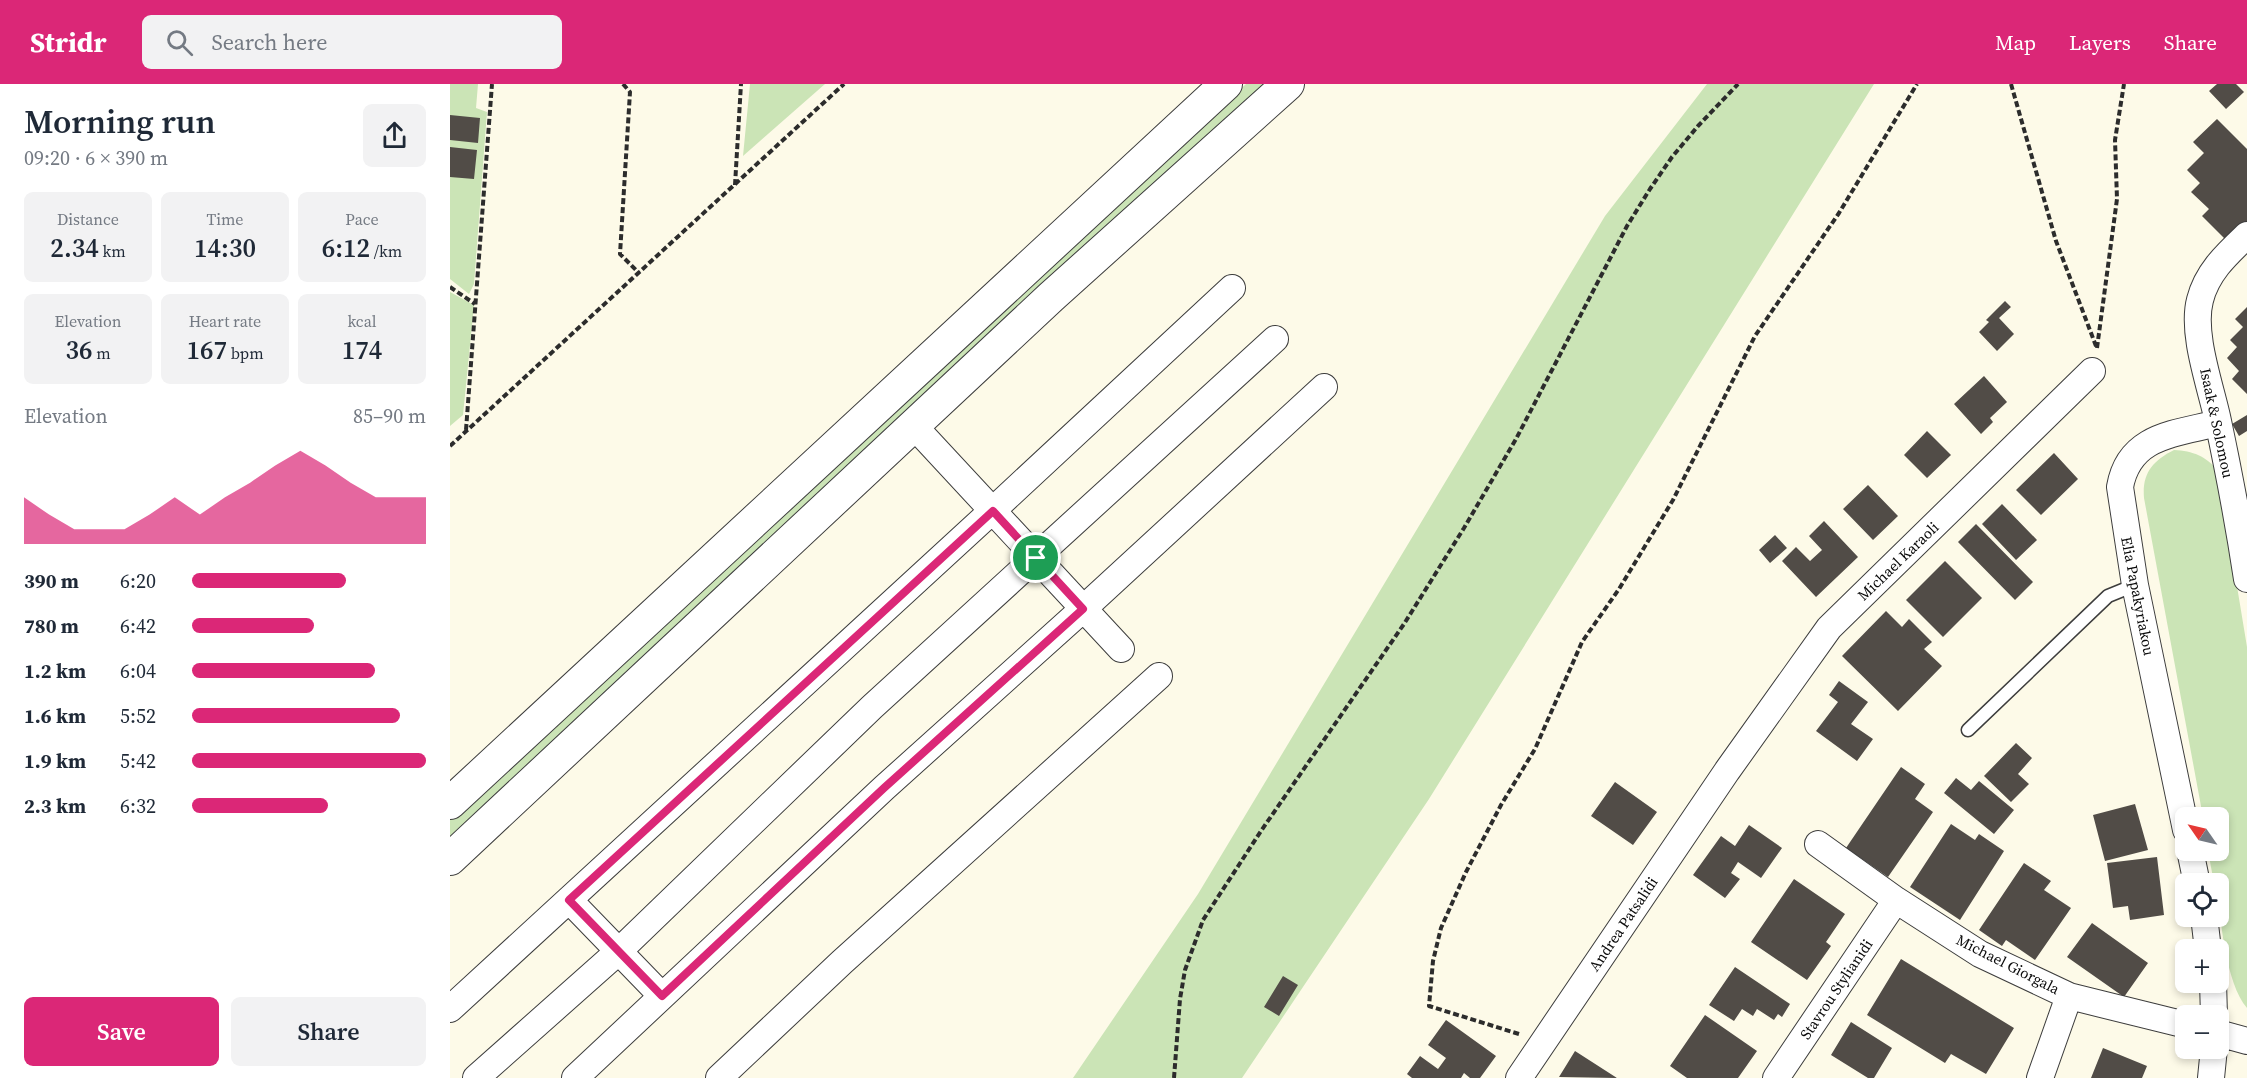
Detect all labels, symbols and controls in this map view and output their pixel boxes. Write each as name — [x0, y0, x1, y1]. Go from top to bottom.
search box — [142, 15, 562, 69]
text: Stridr — [30, 23, 106, 61]
icon: search — [163, 26, 196, 59]
text: Search here — [211, 27, 327, 57]
text: Map — [1995, 28, 2036, 57]
text: Layers — [2069, 28, 2131, 57]
text: Share — [2164, 28, 2217, 57]
text: Morning run — [24, 99, 216, 144]
button: share — [363, 104, 426, 167]
text: 09:20 · 6 × 390 m — [24, 144, 168, 172]
text: Distance — [57, 208, 119, 230]
text: Time — [206, 208, 244, 230]
text: Pace — [345, 208, 379, 230]
text: 2.34 — [50, 230, 99, 266]
text: 14:30 — [194, 230, 256, 266]
text: 6:12 — [322, 230, 370, 266]
text: km — [99, 240, 126, 262]
text: /km — [370, 240, 402, 262]
text: Elevation — [55, 310, 121, 332]
text: Heart rate — [189, 310, 261, 332]
text: kcal — [347, 310, 377, 332]
text: 36 — [65, 332, 92, 368]
text: 167 — [186, 332, 227, 368]
text: 174 — [342, 332, 382, 368]
text: m — [92, 342, 111, 364]
text: bpm — [227, 342, 264, 364]
street label: Isaak & Solomou — [2195, 366, 2239, 480]
text: Elevation — [24, 402, 108, 430]
text: 85–90 m — [353, 402, 426, 430]
street label: Michael Karaoli — [1853, 517, 1943, 605]
pin — [1010, 532, 1061, 583]
street label: Elia Papakyriakou — [2116, 535, 2160, 658]
icon: arrive — [1019, 541, 1052, 574]
text: 390 m — [24, 567, 79, 595]
text: 6:20 — [120, 567, 156, 595]
text: 780 m — [24, 612, 79, 640]
text: 6:42 — [120, 612, 156, 640]
text: 1.2 km — [24, 657, 86, 685]
text: 6:04 — [120, 657, 156, 685]
text: 1.6 km — [24, 702, 86, 730]
text: 5:52 — [120, 702, 156, 730]
text: 1.9 km — [24, 747, 86, 775]
text: 5:42 — [120, 747, 156, 775]
text: 2.3 km — [24, 792, 86, 820]
text: 6:32 — [120, 792, 156, 820]
north arrow — [2175, 807, 2229, 861]
map controls — [2175, 807, 2229, 1059]
street label: Andrea Patsalidi — [1584, 873, 1662, 975]
button: locate — [2175, 873, 2229, 927]
street label: Michael Giorgala — [1953, 929, 2064, 999]
street label: Stavrou Stylianidi — [1795, 935, 1877, 1043]
button: + — [2175, 939, 2229, 993]
button: Save — [24, 997, 219, 1066]
button: Share — [231, 997, 426, 1066]
button: − — [2175, 1005, 2229, 1059]

